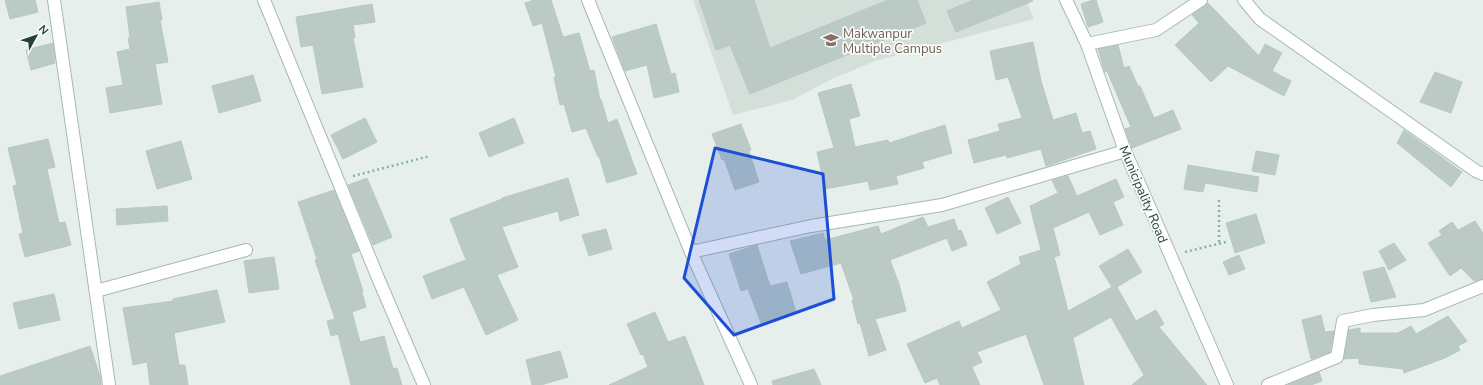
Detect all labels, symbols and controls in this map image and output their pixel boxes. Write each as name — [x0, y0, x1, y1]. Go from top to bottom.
north arrow — [16, 16, 56, 56]
text: N — [35, 22, 52, 38]
place label: Makwanpur Multiple Campus — [843, 25, 942, 58]
school or university icon: Makwanpur Multiple Campus — [822, 31, 840, 49]
street label: Municipality Road — [1114, 143, 1172, 246]

